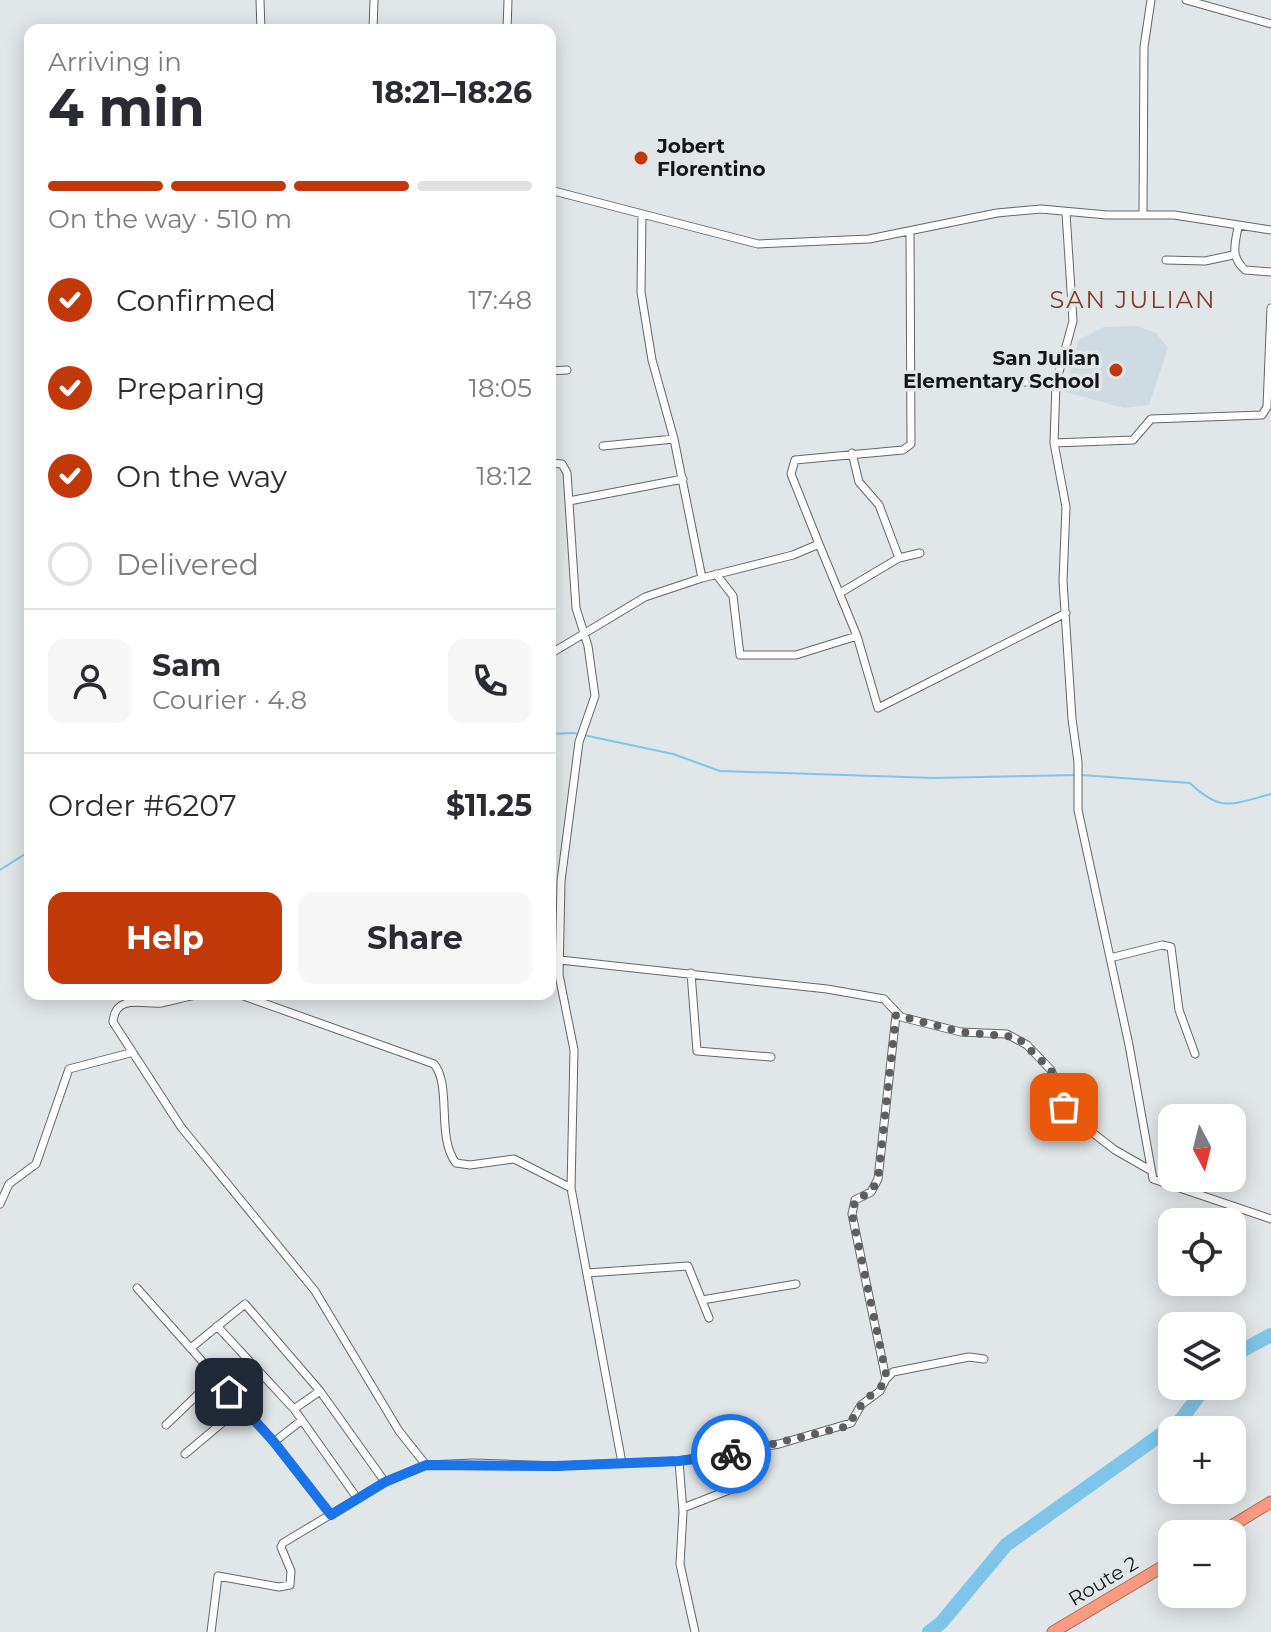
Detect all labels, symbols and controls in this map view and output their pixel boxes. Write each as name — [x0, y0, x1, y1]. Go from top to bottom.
text: Arriving in — [48, 46, 182, 78]
text: 18:21–18:26 — [373, 74, 532, 111]
text: 4 min — [48, 76, 205, 139]
place label: Jobert Florentino — [656, 134, 766, 181]
marker: Jobert Florentino — [632, 149, 650, 167]
text: On the way · 510 m — [48, 203, 292, 235]
icon: check — [48, 278, 92, 322]
text: Confirmed — [116, 282, 276, 319]
text: 17:48 — [468, 284, 532, 316]
district label: SAN JULIAN — [1050, 285, 1216, 314]
place label: San Julian Elementary School — [903, 346, 1100, 393]
marker: San Julian Elementary School — [1107, 361, 1125, 379]
icon: check — [48, 366, 92, 410]
text: Preparing — [116, 370, 265, 407]
text: 18:05 — [469, 372, 532, 404]
icon: check — [48, 454, 92, 498]
text: On the way — [116, 458, 287, 495]
text: 18:12 — [476, 460, 532, 492]
text: Delivered — [116, 546, 259, 583]
button: person — [48, 639, 132, 723]
button: phone — [448, 639, 532, 723]
text: Sam — [152, 647, 221, 684]
text: Courier · 4.8 — [152, 684, 307, 716]
text: Order #6207 — [48, 787, 237, 824]
text: $11.25 — [446, 787, 532, 824]
button: Help — [48, 892, 282, 984]
button: Share — [298, 892, 532, 984]
pin — [1030, 1073, 1098, 1141]
icon: bag — [1042, 1085, 1086, 1129]
north arrow — [1158, 1104, 1246, 1192]
map controls — [1158, 1104, 1246, 1608]
button: locate — [1158, 1208, 1246, 1296]
button: layers — [1158, 1312, 1246, 1400]
pin — [195, 1358, 263, 1426]
icon: home — [207, 1370, 251, 1414]
courier — [691, 1414, 771, 1494]
button: + — [1158, 1416, 1246, 1504]
icon: bike — [709, 1432, 753, 1476]
button: − — [1158, 1520, 1246, 1608]
street label: Route 2 — [1064, 1551, 1142, 1611]

